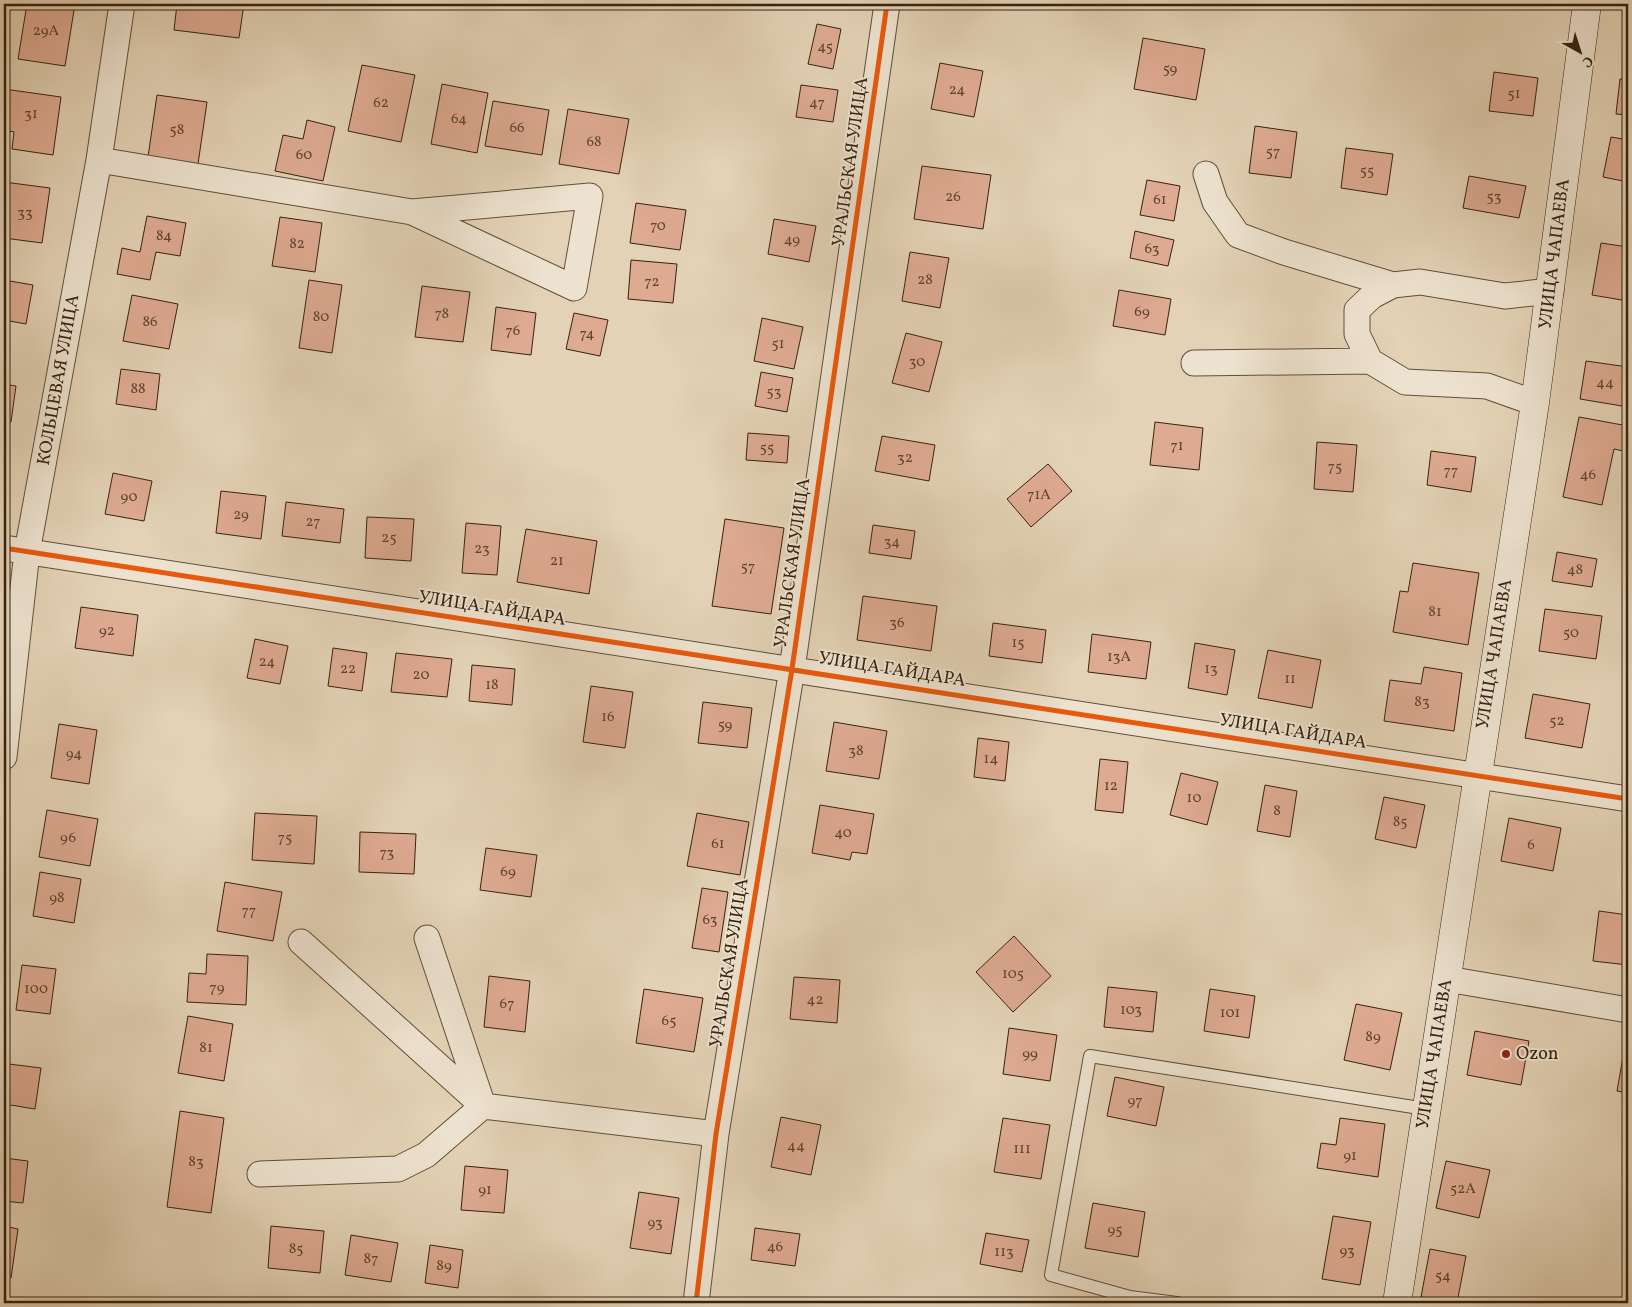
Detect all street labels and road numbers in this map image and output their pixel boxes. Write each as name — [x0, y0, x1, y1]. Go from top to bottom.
street label: УРАЛЬСКАЯ УЛИЦА — [827, 75, 875, 249]
street label: УЛИЦА ЧАПАЕВА — [1533, 177, 1577, 331]
street label: КОЛЬЦЕВАЯ УЛИЦА — [32, 292, 86, 467]
street label: УРАЛЬСКАЯ УЛИЦА — [769, 476, 817, 650]
street label: УЛИЦА ЧАПАЕВА — [1471, 577, 1519, 731]
street label: УЛИЦА ГАЙДАРА — [417, 585, 568, 633]
street label: УЛИЦА ГАЙДАРА — [817, 646, 968, 694]
street label: УЛИЦА ГАЙДАРА — [1218, 708, 1369, 756]
street label: УРАЛЬСКАЯ УЛИЦА — [704, 876, 756, 1050]
street label: УЛИЦА ЧАПАЕВА — [1411, 977, 1459, 1131]

